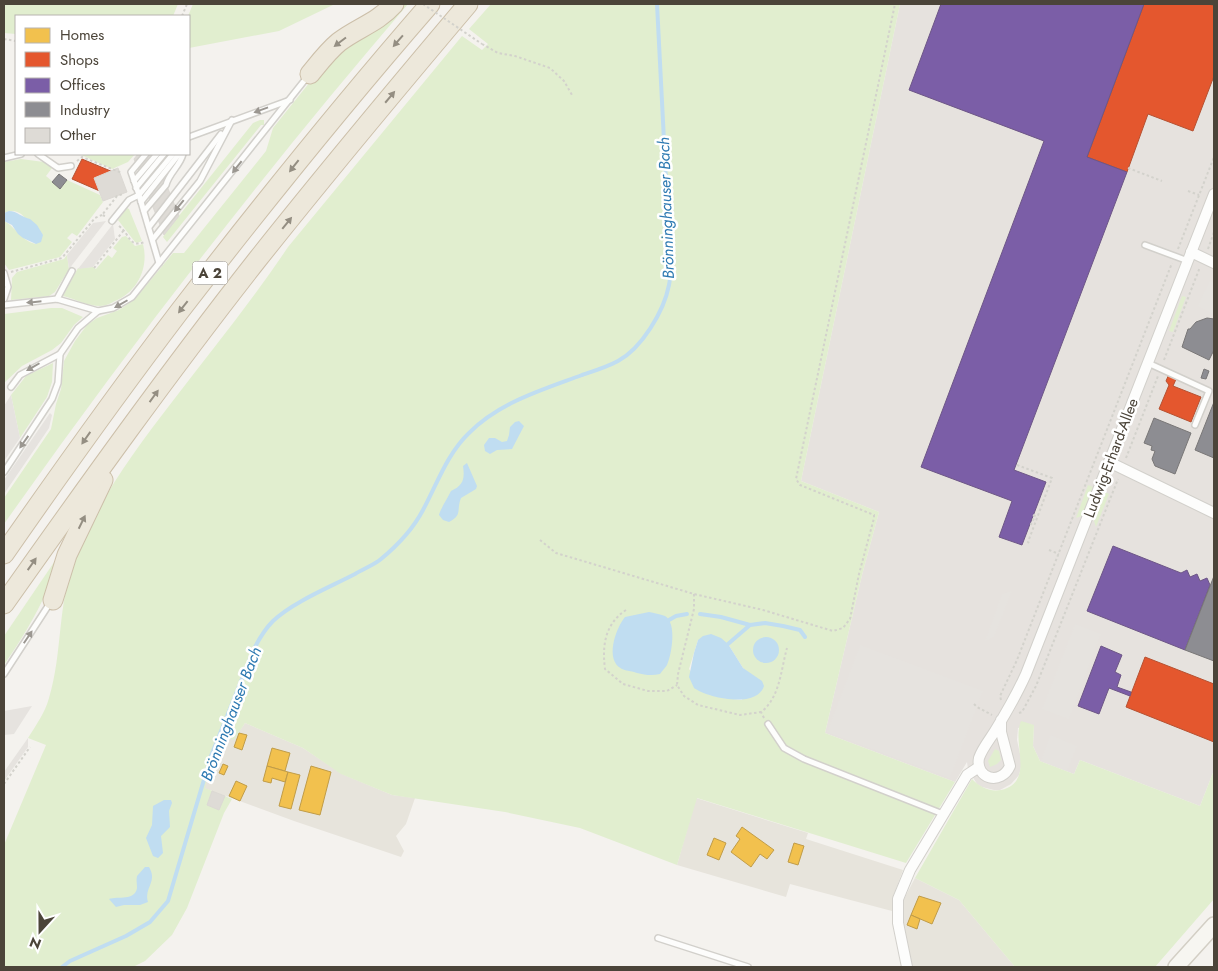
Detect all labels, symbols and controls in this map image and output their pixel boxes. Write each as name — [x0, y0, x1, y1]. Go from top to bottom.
legend — [15, 15, 190, 155]
text: Homes — [60, 24, 104, 46]
one-way arrow — [392, 34, 403, 47]
one-way arrow — [333, 37, 347, 47]
text: Shops — [60, 49, 99, 71]
text: Offices — [60, 74, 105, 96]
one-way arrow — [384, 90, 395, 103]
text: Industry — [60, 99, 110, 121]
one-way arrow — [253, 106, 268, 114]
text: Other — [60, 124, 97, 146]
water label: Brönninghauser Bach — [652, 137, 680, 279]
one-way arrow — [289, 159, 300, 172]
one-way arrow — [231, 160, 242, 173]
one-way arrow — [174, 199, 185, 212]
one-way arrow — [282, 216, 292, 230]
road number: A 2 — [192, 262, 228, 284]
one-way arrow — [26, 298, 42, 306]
one-way arrow — [114, 299, 127, 308]
one-way arrow — [177, 300, 188, 313]
one-way arrow — [26, 363, 39, 372]
one-way arrow — [148, 390, 159, 403]
street label: Ludwig-Erhard-Allee — [1078, 395, 1144, 521]
one-way arrow — [81, 431, 91, 445]
one-way arrow — [19, 436, 29, 449]
one-way arrow — [78, 515, 87, 530]
one-way arrow — [27, 557, 37, 571]
one-way arrow — [23, 630, 33, 644]
water label: Brönninghauser Bach — [195, 644, 267, 784]
north arrow — [15, 906, 65, 956]
text: N — [27, 932, 44, 954]

